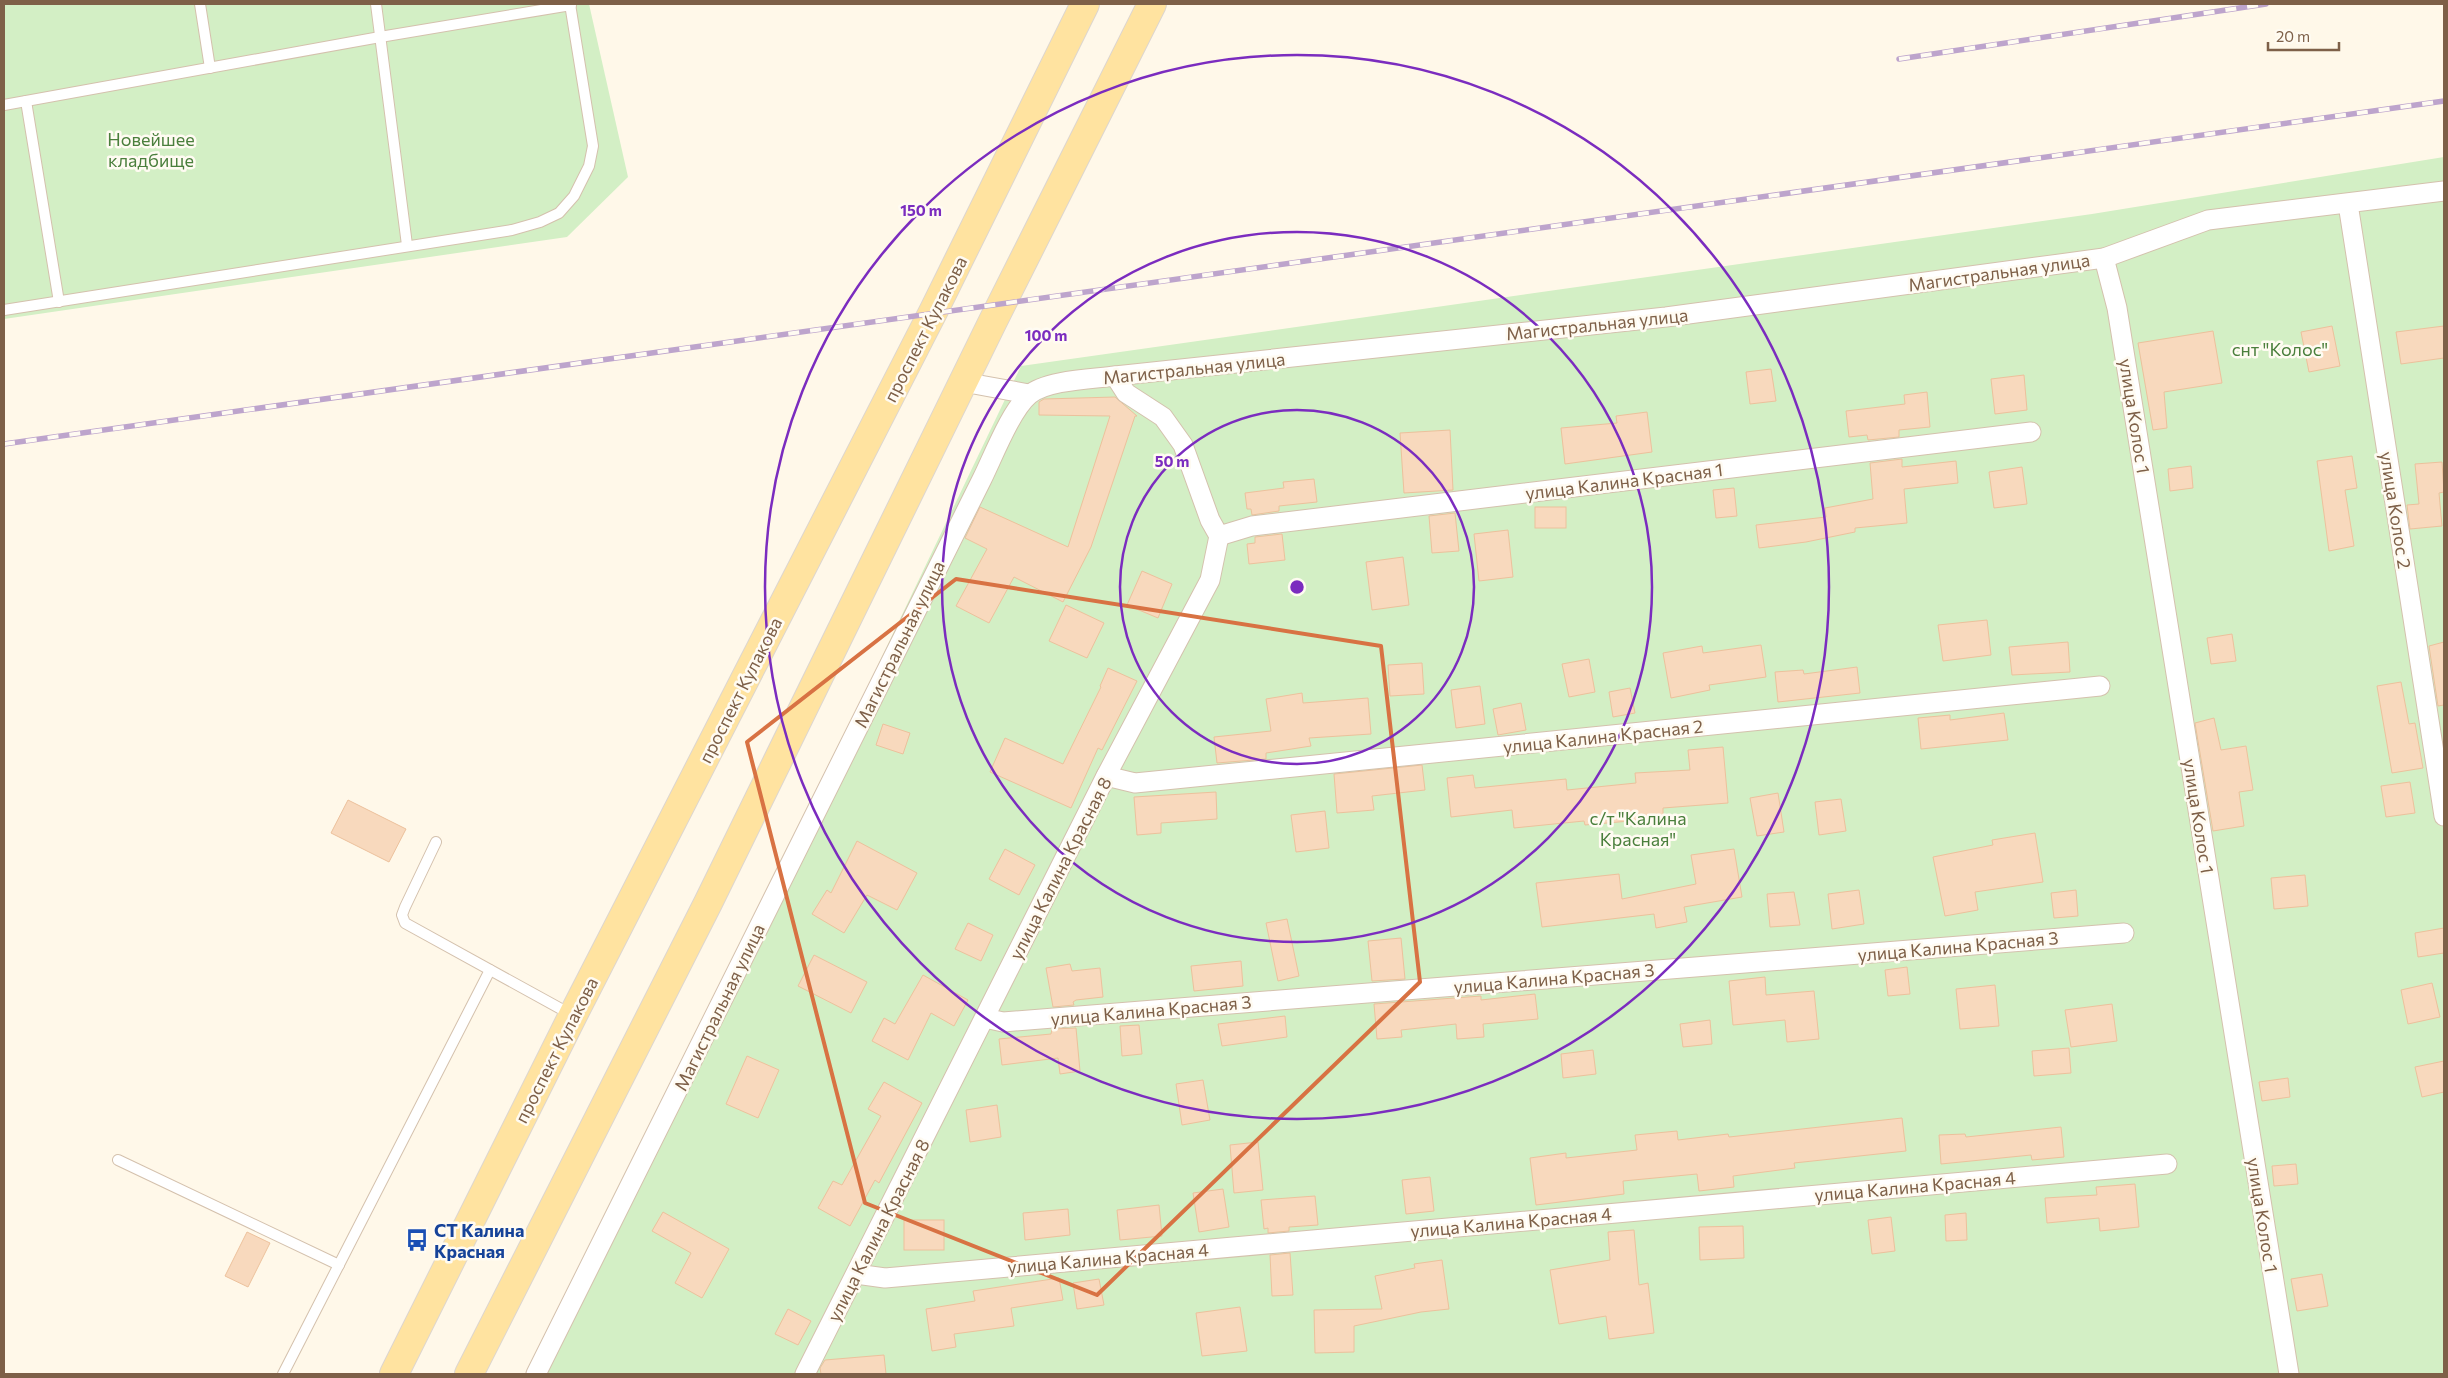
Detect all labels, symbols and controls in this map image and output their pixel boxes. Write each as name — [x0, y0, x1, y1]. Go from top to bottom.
scale bar — [2268, 20, 2339, 52]
text: 20 m — [2276, 27, 2310, 45]
park label: Новейшее кладбище — [107, 128, 195, 171]
text: 150 m — [900, 201, 942, 219]
street label: Магистральная улица — [1907, 248, 2091, 296]
street label: проспект Кулакова — [879, 253, 971, 405]
street label: Магистральная улица — [1505, 303, 1689, 345]
text: 100 m — [1025, 326, 1067, 344]
park label: снт "Колос" — [2232, 338, 2328, 360]
street label: Магистральная улица — [1102, 347, 1286, 389]
street label: улица Колос 1 — [2115, 357, 2155, 475]
street label: улица Колос 2 — [2376, 450, 2416, 570]
text: 50 m — [1155, 452, 1189, 470]
street label: улица Калина Красная 1 — [1524, 458, 1724, 504]
street label: Магистральная улица — [849, 557, 949, 731]
centre of rings — [1288, 578, 1306, 596]
street label: проспект Кулакова — [694, 614, 786, 766]
street label: улица Калина Красная 2 — [1502, 715, 1704, 757]
street label: улица Колос 1 — [2179, 757, 2219, 875]
street label: улица Калина Красная 8 — [1004, 773, 1116, 963]
park label: с/т "Калина Красная" — [1590, 807, 1687, 850]
street label: Магистральная улица — [669, 920, 769, 1094]
street label: улица Калина Красная 3 — [1857, 926, 2059, 966]
street label: улица Калина Красная 3 — [1453, 958, 1655, 998]
street label: проспект Кулакова — [510, 974, 602, 1126]
street label: улица Калина Красная 3 — [1050, 990, 1252, 1030]
street label: улица Калина Красная 8 — [822, 1135, 934, 1325]
street label: улица Колос 1 — [2243, 1156, 2283, 1274]
street label: улица Калина Красная 4 — [1813, 1166, 2017, 1206]
street label: улица Калина Красная 4 — [1409, 1202, 1613, 1242]
place label: СТ Калина Красная — [434, 1219, 524, 1262]
bus stop icon: СТ Калина Красная — [404, 1227, 430, 1253]
street label: улица Калина Красная 4 — [1006, 1238, 1210, 1278]

